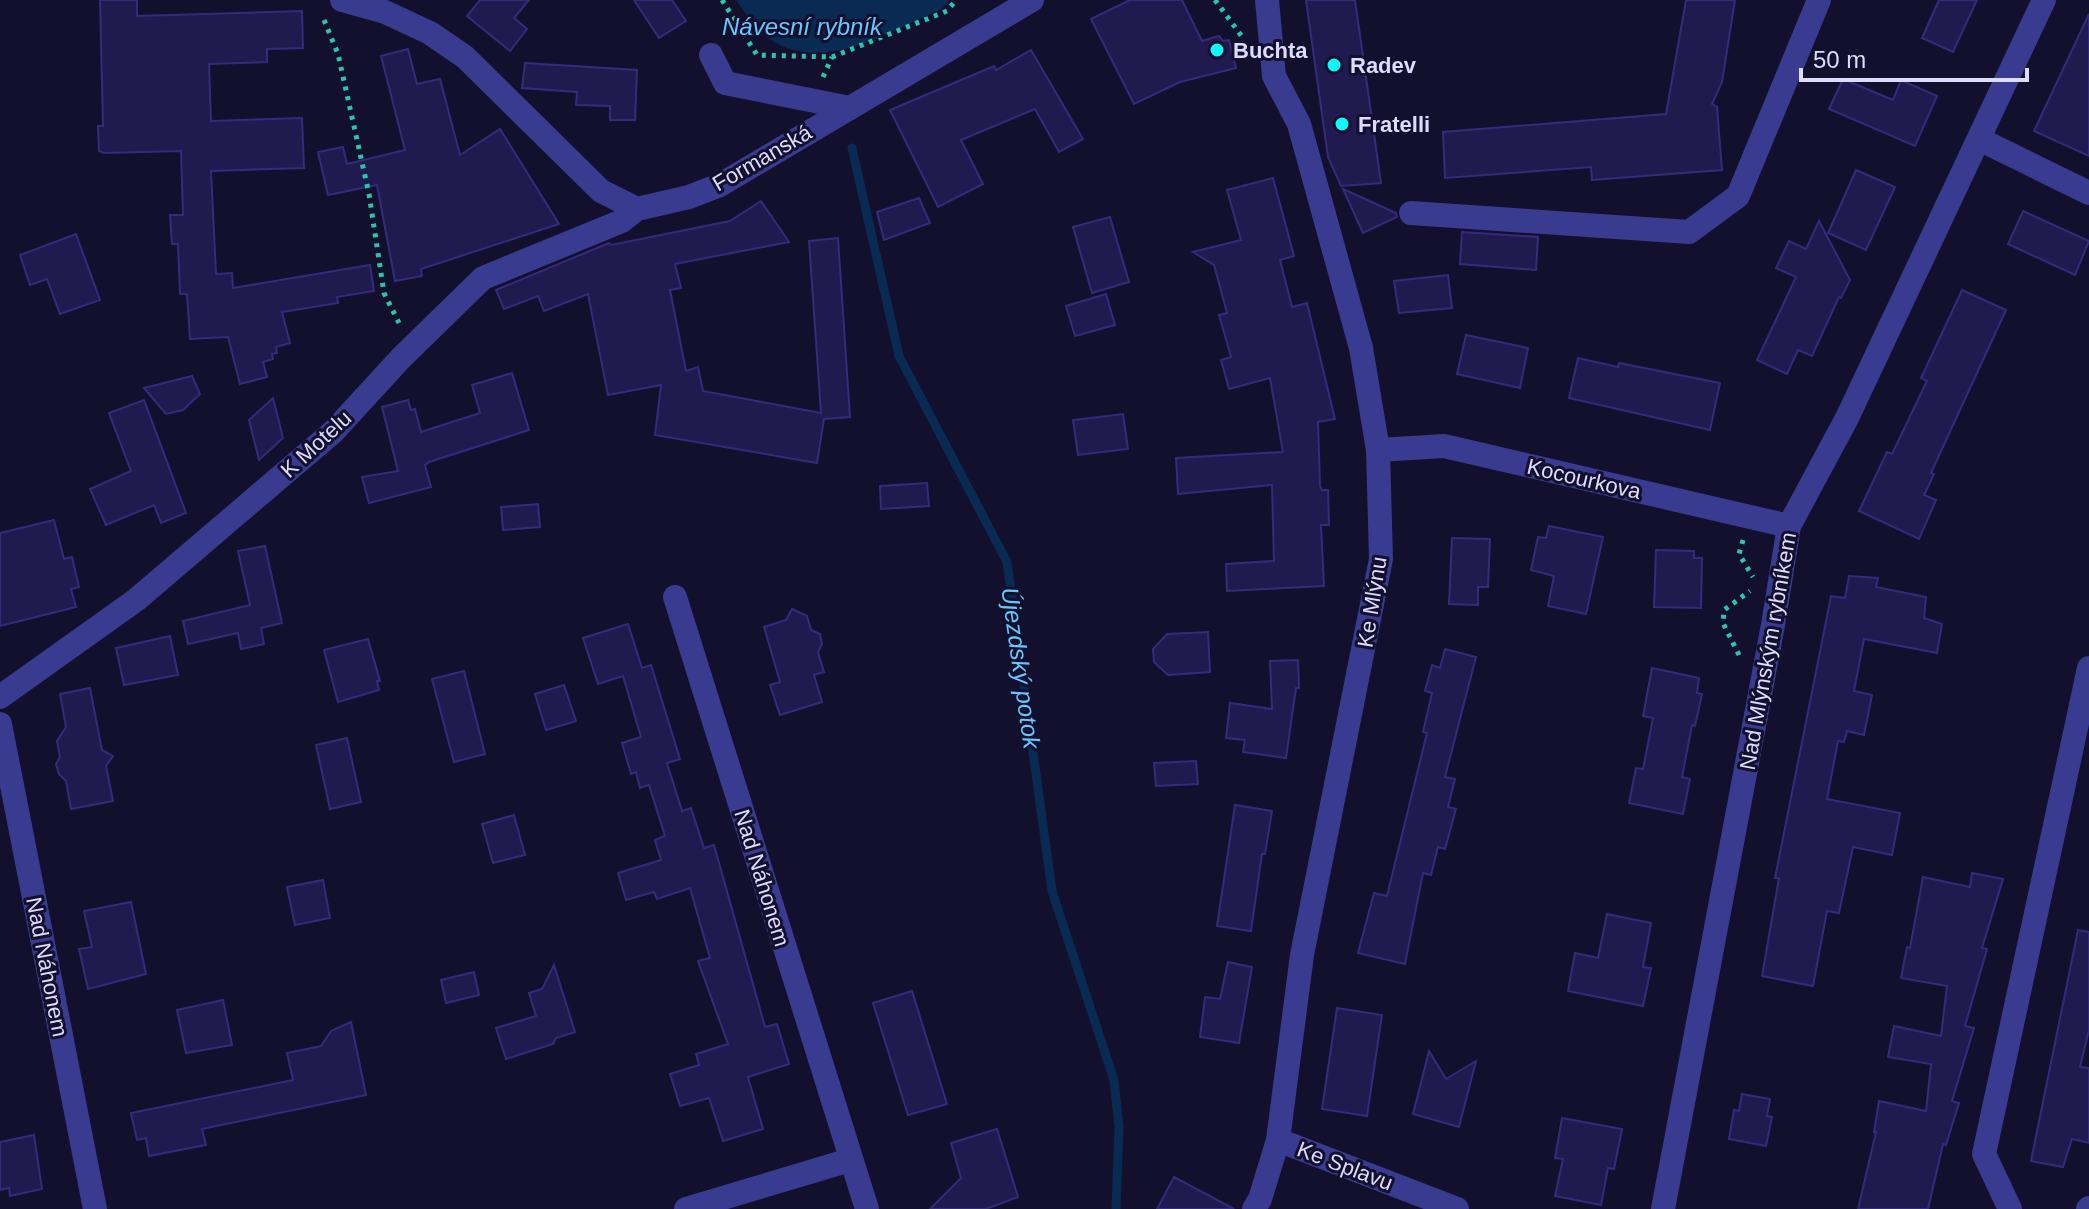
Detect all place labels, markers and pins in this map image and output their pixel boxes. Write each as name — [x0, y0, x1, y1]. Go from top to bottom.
place label: Buchta — [1233, 38, 1308, 63]
marker: Buchta — [1208, 41, 1226, 59]
place label: Radev — [1350, 53, 1417, 78]
marker: Radev — [1325, 56, 1343, 74]
place label: Fratelli — [1358, 112, 1430, 137]
marker: Fratelli — [1333, 115, 1351, 133]

